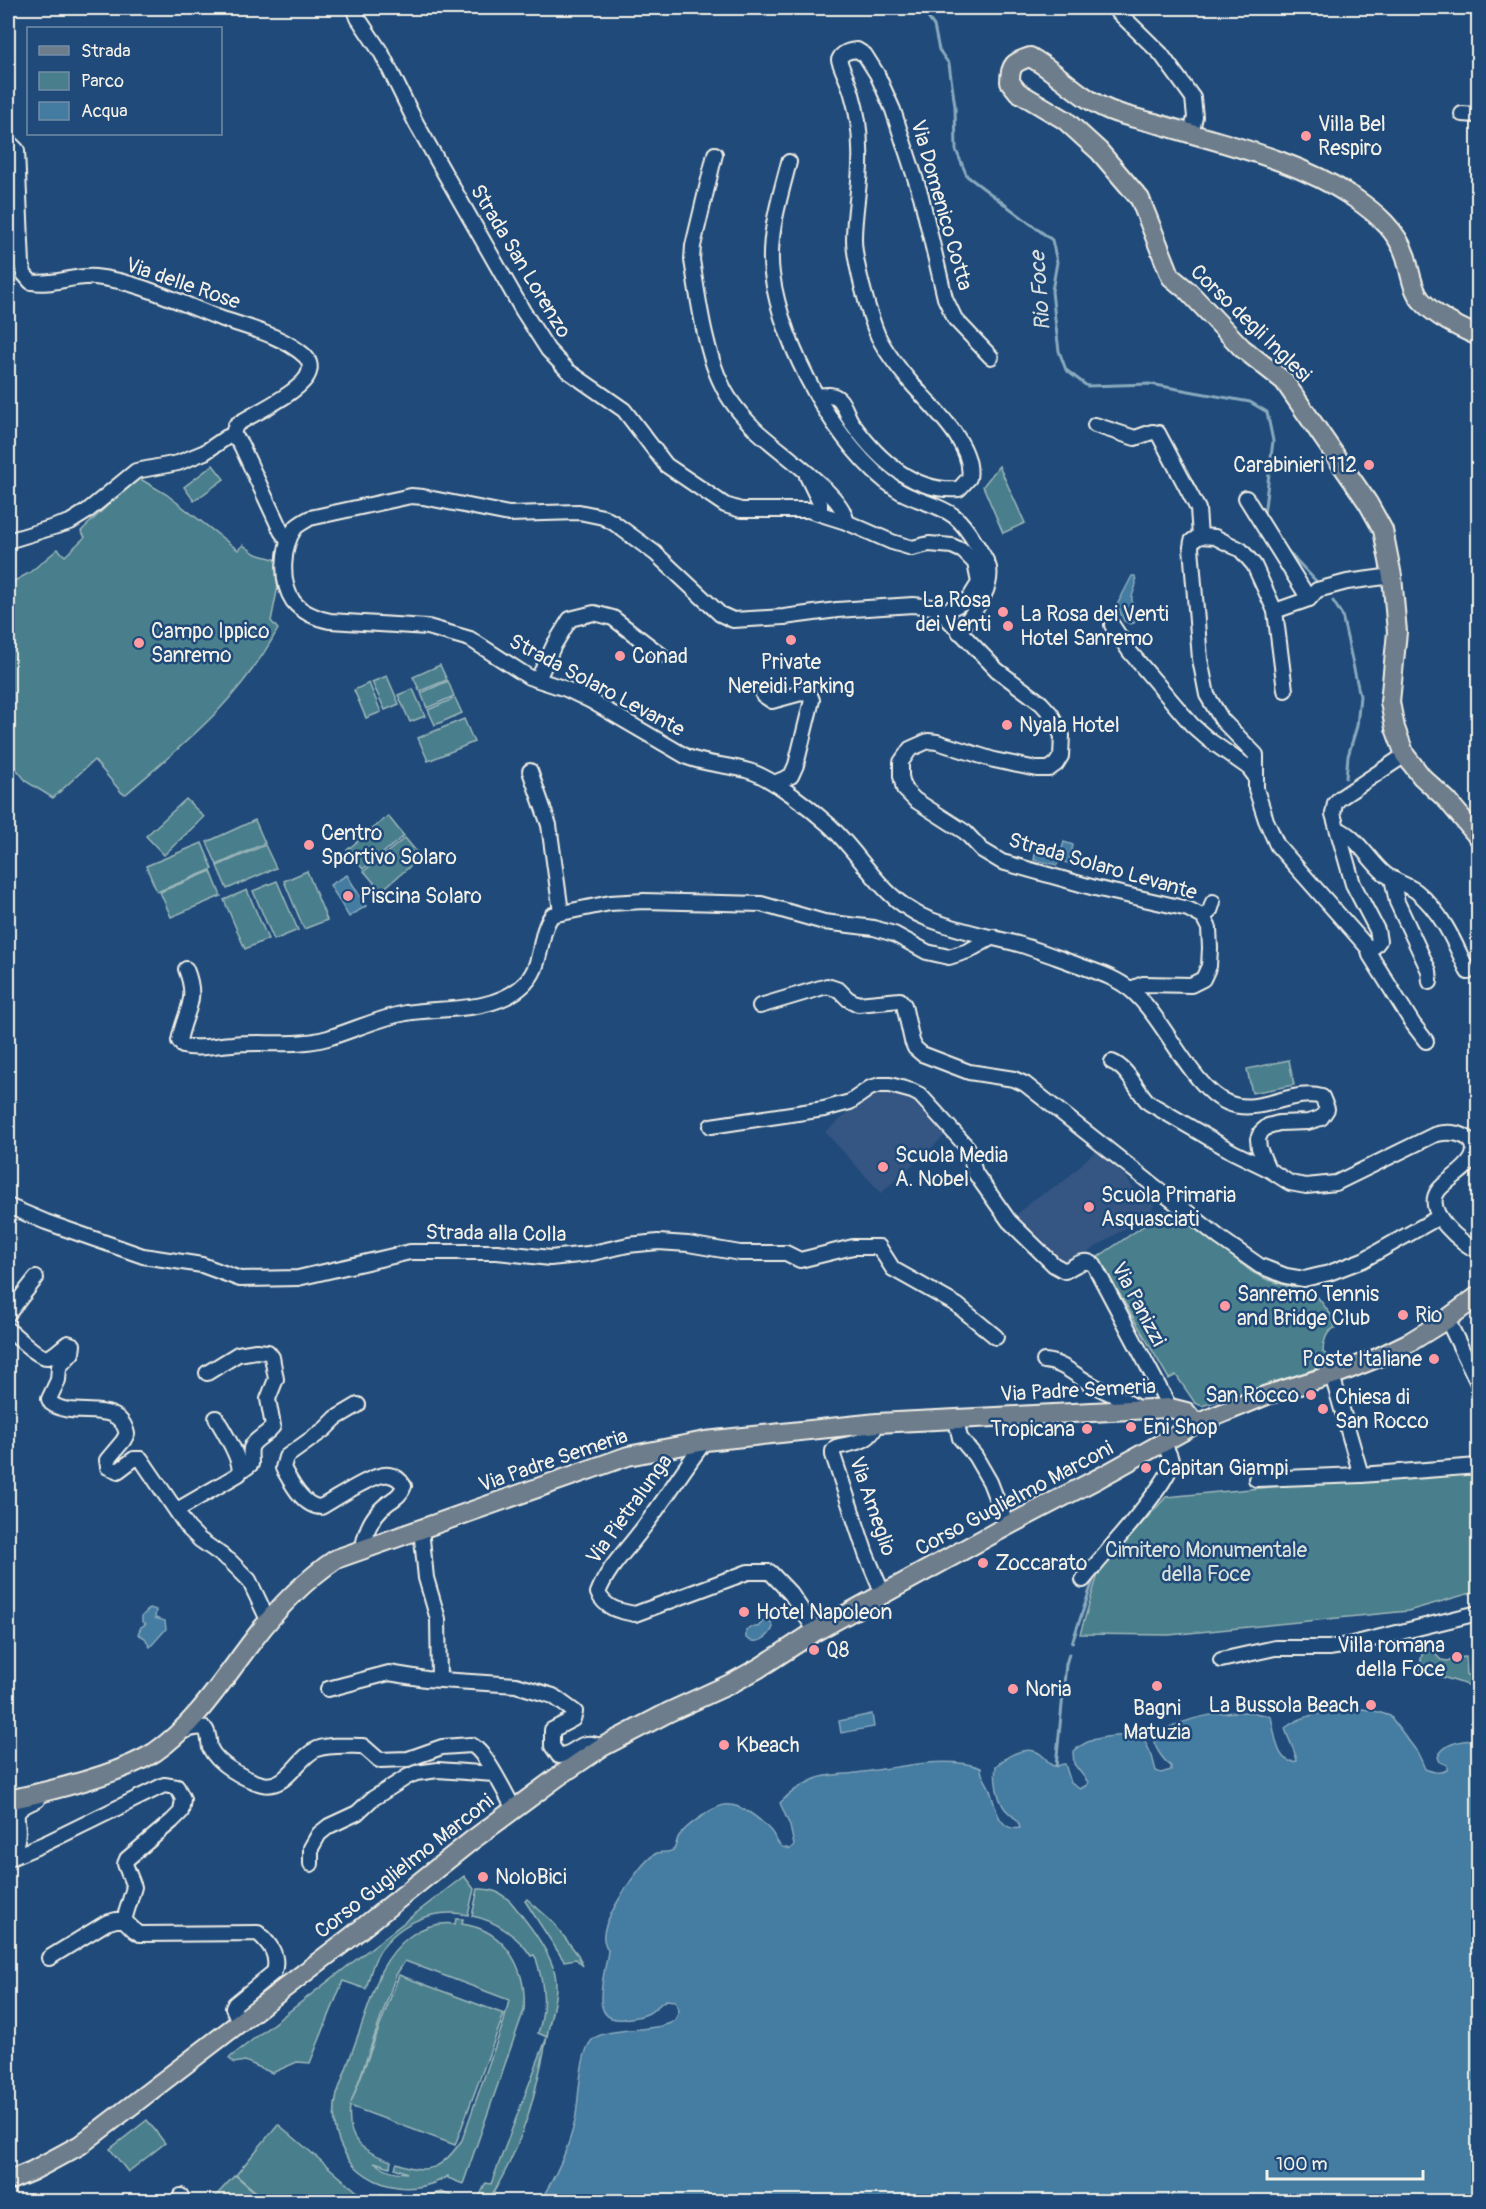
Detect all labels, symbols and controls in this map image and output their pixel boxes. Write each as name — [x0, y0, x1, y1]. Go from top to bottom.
legend — [27, 27, 222, 135]
text: Strada — [81, 40, 131, 63]
text: Parco — [81, 70, 124, 93]
text: Acqua — [81, 100, 128, 123]
place label: Villa Bel Respiro — [1318, 111, 1386, 162]
street label: Via Domenico Cotta — [904, 117, 979, 293]
marker: Villa Bel Respiro — [1299, 129, 1313, 143]
street label: Strada San Lorenzo — [464, 179, 577, 343]
water label: Rio Foce — [1023, 248, 1057, 331]
street label: Via delle Rose — [122, 251, 244, 316]
street label: Corso degli Inglesi — [1184, 259, 1317, 388]
place label: Carabinieri 112 — [1233, 452, 1357, 479]
marker: Carabinieri 112 — [1362, 458, 1376, 472]
place label: La Rosa dei Venti — [915, 587, 991, 638]
place label: La Rosa dei Venti Hotel Sanremo — [1020, 601, 1169, 652]
marker: La Rosa dei Venti — [996, 605, 1010, 619]
place label: Campo Ippico Sanremo — [151, 618, 270, 669]
marker: La Rosa dei Venti Hotel Sanremo — [1001, 619, 1015, 633]
street label: Strada Solaro Levante — [504, 628, 690, 743]
marker: Private Nereidi Parking — [784, 633, 798, 647]
marker: Campo Ippico Sanremo — [132, 636, 146, 650]
place label: Conad — [632, 643, 688, 670]
marker: Conad — [613, 649, 627, 663]
place label: Private Nereidi Parking — [727, 649, 855, 700]
place label: Nyala Hotel — [1019, 712, 1120, 739]
marker: Nyala Hotel — [1000, 718, 1014, 732]
place label: Centro Sportivo Solaro — [321, 820, 457, 871]
street label: Strada Solaro Levante — [1005, 827, 1201, 907]
marker: Centro Sportivo Solaro — [302, 838, 316, 852]
place label: Piscina Solaro — [360, 883, 482, 910]
marker: Piscina Solaro — [341, 889, 355, 903]
place label: Scuola Media A. Nobel — [895, 1142, 1008, 1193]
marker: Scuola Media A. Nobel — [876, 1160, 890, 1174]
place label: Scuola Primaria Asquasciati — [1101, 1182, 1236, 1233]
marker: Scuola Primaria Asquasciati — [1082, 1200, 1096, 1214]
street label: Strada alla Colla — [425, 1219, 567, 1248]
street label: Via Panizzi — [1105, 1257, 1172, 1351]
place label: Sanremo Tennis and Bridge Club — [1237, 1281, 1380, 1332]
marker: Sanremo Tennis and Bridge Club — [1218, 1299, 1232, 1313]
place label: Rio — [1415, 1302, 1442, 1329]
marker: Rio — [1396, 1308, 1410, 1322]
place label: Poste Italiane — [1302, 1346, 1423, 1373]
marker: Poste Italiane — [1427, 1352, 1441, 1366]
street label: Via Padre Semeria — [1000, 1373, 1157, 1408]
place label: San Rocco — [1205, 1382, 1299, 1409]
place label: Chiesa di San Rocco — [1335, 1384, 1429, 1435]
marker: San Rocco — [1304, 1388, 1318, 1402]
marker: Chiesa di San Rocco — [1316, 1402, 1330, 1416]
place label: Eni Shop — [1143, 1414, 1218, 1441]
place label: Tropicana — [990, 1416, 1075, 1443]
marker: Eni Shop — [1124, 1420, 1138, 1434]
street label: Via Padre Semeria — [475, 1422, 631, 1499]
marker: Tropicana — [1080, 1422, 1094, 1436]
street label: Corso Guglielmo Marconi — [911, 1435, 1118, 1562]
street label: Via Pietralunga — [580, 1449, 678, 1570]
street label: Via Ameglio — [843, 1453, 902, 1559]
place label: Capitan Giampi — [1158, 1455, 1288, 1482]
marker: Capitan Giampi — [1139, 1461, 1153, 1475]
park label: Cimitero Monumentale della Foce — [1105, 1537, 1308, 1588]
place label: Zoccarato — [995, 1550, 1087, 1577]
marker: Zoccarato — [976, 1556, 990, 1570]
place label: Hotel Napoleon — [756, 1599, 892, 1626]
marker: Hotel Napoleon — [737, 1605, 751, 1619]
place label: Villa romana della Foce — [1337, 1632, 1446, 1683]
place label: Q8 — [826, 1637, 849, 1664]
marker: Q8 — [807, 1643, 821, 1657]
marker: Villa romana della Foce — [1450, 1650, 1464, 1664]
place label: Noria — [1025, 1676, 1071, 1703]
marker: Bagni Matuzia — [1150, 1679, 1164, 1693]
marker: Noria — [1006, 1682, 1020, 1696]
place label: La Bussola Beach — [1208, 1692, 1359, 1719]
place label: Bagni Matuzia — [1123, 1695, 1191, 1746]
marker: La Bussola Beach — [1364, 1698, 1378, 1712]
place label: Kbeach — [736, 1732, 800, 1759]
marker: Kbeach — [717, 1738, 731, 1752]
street label: Corso Guglielmo Marconi — [309, 1788, 500, 1945]
place label: NoloBici — [495, 1864, 567, 1891]
marker: NoloBici — [476, 1870, 490, 1884]
scale bar — [1267, 2143, 1423, 2181]
text: 100 m — [1276, 2153, 1328, 2176]

